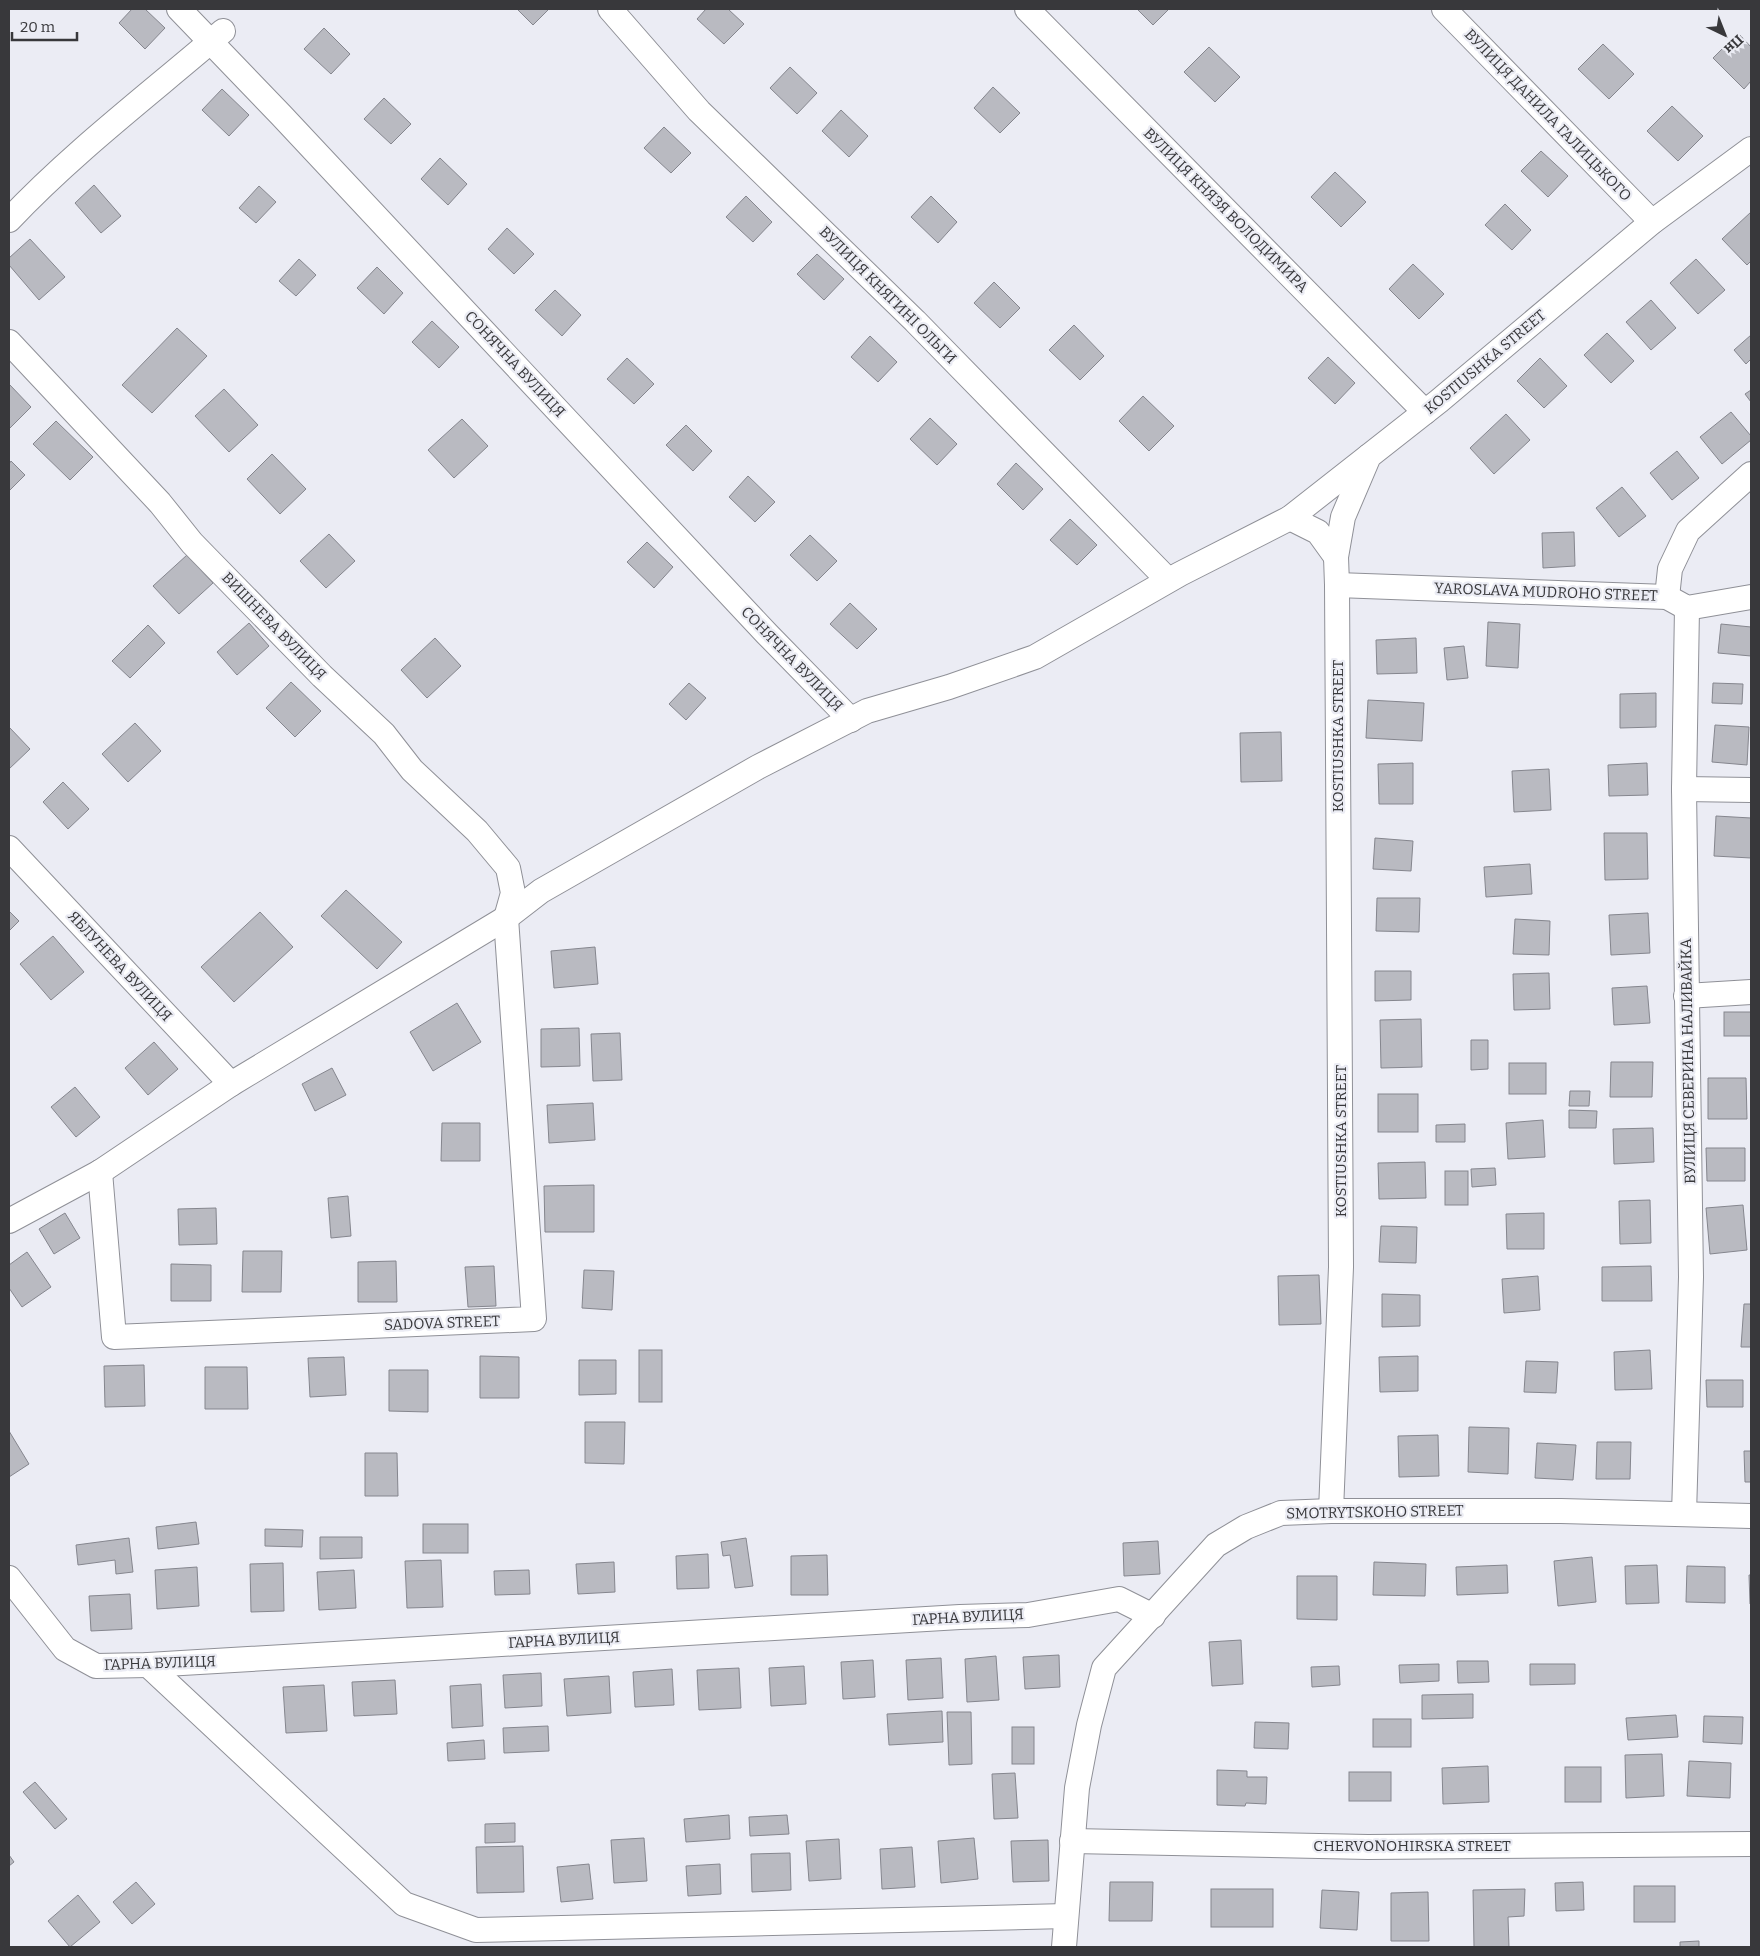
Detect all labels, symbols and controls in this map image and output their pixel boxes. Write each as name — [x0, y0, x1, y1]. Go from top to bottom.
scale bar — [12, 10, 78, 42]
north arrow — [1700, 10, 1750, 60]
text: 20 m — [20, 18, 56, 36]
street label: ВУЛИЦЯ ДАНИЛА ГАЛИЦЬКОГО — [1461, 25, 1635, 205]
text: Пн — [1720, 31, 1747, 57]
street label: ВУЛИЦЯ КНЯЗЯ ВОЛОДИМИРА — [1140, 124, 1312, 296]
street label: ВУЛИЦЯ КНЯГИНІ ОЛЬГИ — [816, 223, 960, 367]
street label: KOSTIUSHKA STREET — [1421, 306, 1549, 418]
street label: СОНЯЧНА ВУЛИЦЯ — [461, 307, 569, 421]
street label: ВИШНЕВА ВУЛИЦЯ — [218, 569, 330, 684]
street label: YAROSLAVA MUDROHO STREET — [1434, 579, 1658, 605]
street label: СОНЯЧНА ВУЛИЦЯ — [737, 603, 847, 715]
street label: KOSTIUSHKA STREET — [1329, 659, 1347, 812]
street label: ЯБЛУНЕВА ВУЛИЦЯ — [64, 907, 176, 1025]
street label: ВУЛИЦЯ СЕВЕРИНА НАЛИВАЙКА — [1677, 938, 1699, 1184]
street label: KOSTIUSHKA STREET — [1332, 1064, 1350, 1217]
street label: SADOVA STREET — [384, 1312, 501, 1334]
street label: SMOTRYTSKOHO STREET — [1286, 1501, 1464, 1523]
street label: ГАРНА ВУЛИЦЯ — [912, 1605, 1024, 1629]
street label: ГАРНА ВУЛИЦЯ — [508, 1628, 620, 1652]
street label: ГАРНА ВУЛИЦЯ — [104, 1652, 216, 1674]
street label: CHERVONOHIRSKA STREET — [1313, 1837, 1511, 1855]

